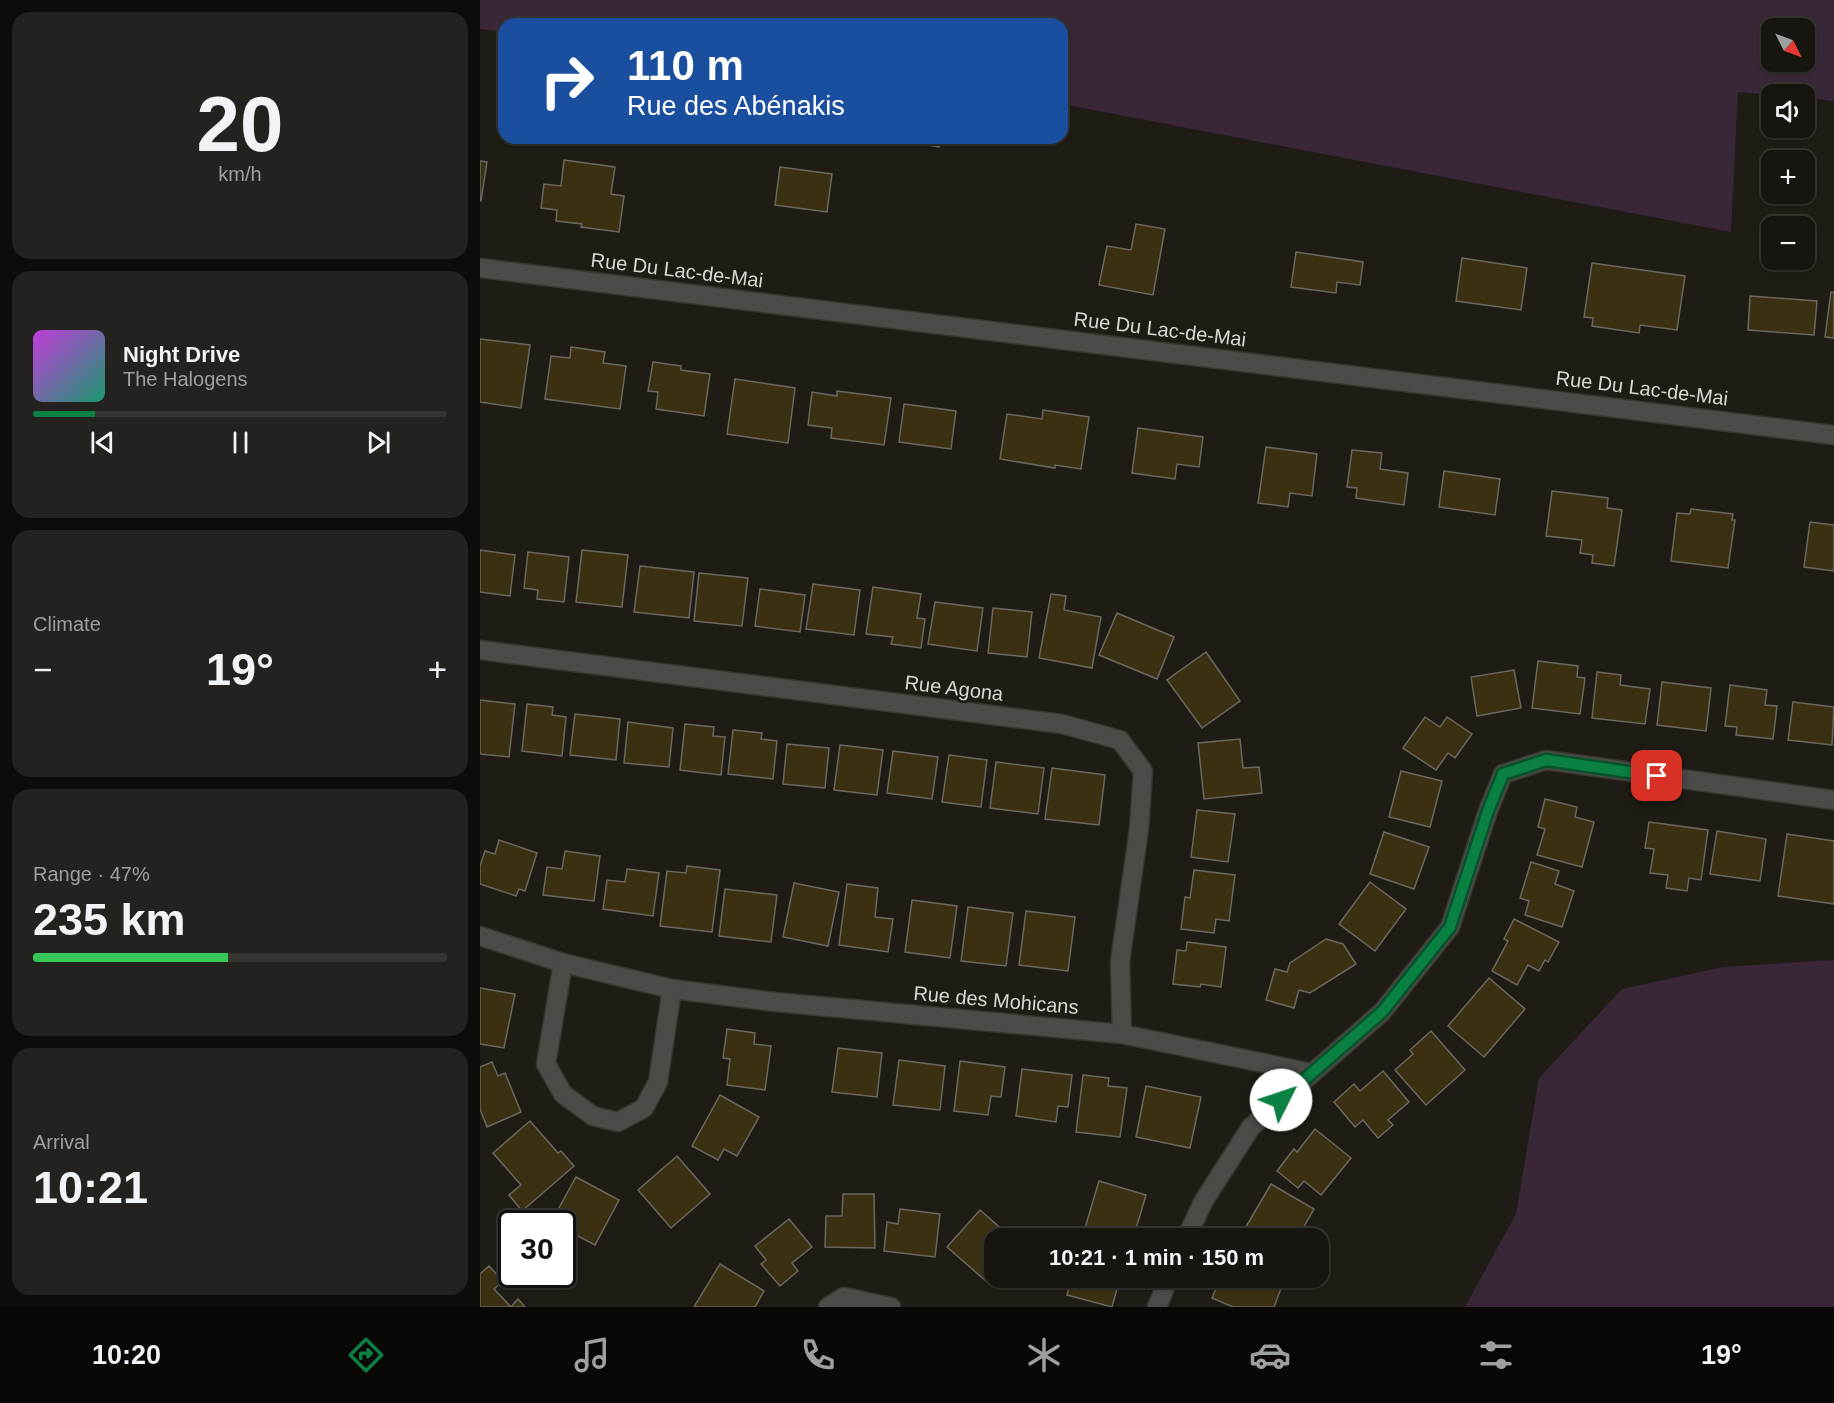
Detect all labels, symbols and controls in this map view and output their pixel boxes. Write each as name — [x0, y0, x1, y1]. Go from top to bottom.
north arrow — [1761, 18, 1815, 72]
map controls — [1761, 18, 1815, 270]
icon: right — [528, 42, 606, 120]
text: 110 m — [627, 42, 744, 89]
text: 20 — [197, 80, 283, 168]
button: sound — [1761, 84, 1815, 138]
text: Rue des Abénakis — [627, 91, 845, 121]
button: + — [1761, 150, 1815, 204]
text: km/h — [218, 163, 262, 185]
button: − — [1761, 216, 1815, 270]
street label: Rue Du Lac-de-Mai — [590, 249, 764, 291]
street label: Rue Du Lac-de-Mai — [1073, 308, 1247, 350]
text: Night Drive — [123, 342, 240, 367]
street label: Rue Du Lac-de-Mai — [1555, 367, 1729, 409]
text: The Halogens — [123, 368, 248, 390]
icon: previous — [86, 426, 119, 459]
icon: pause — [224, 426, 257, 459]
icon: next — [362, 426, 395, 459]
text: Climate — [33, 613, 101, 635]
text: 19° — [206, 644, 274, 695]
text: − — [33, 651, 52, 688]
text: + — [428, 651, 447, 688]
street label: Rue Agona — [904, 671, 1005, 705]
pin — [1631, 750, 1682, 801]
icon: arrive — [1640, 759, 1673, 792]
text: Range · 47% — [33, 863, 150, 885]
text: 235 km — [33, 894, 186, 945]
street label: Rue des Mohicans — [913, 982, 1079, 1018]
position arrow — [1249, 1068, 1313, 1132]
text: Arrival — [33, 1131, 90, 1153]
text: 10:21 — [33, 1162, 148, 1213]
speed limit sign: 30 — [498, 1210, 576, 1288]
text: 10:21 · 1 min · 150 m — [1049, 1245, 1264, 1270]
icon: directions — [345, 1334, 387, 1376]
icon: music — [571, 1334, 613, 1376]
icon: phone — [797, 1334, 839, 1376]
icon: climate — [1023, 1334, 1065, 1376]
icon: car — [1249, 1334, 1291, 1376]
icon: filters — [1475, 1334, 1517, 1376]
text: 10:20 — [92, 1340, 161, 1370]
text: 19° — [1701, 1340, 1742, 1370]

